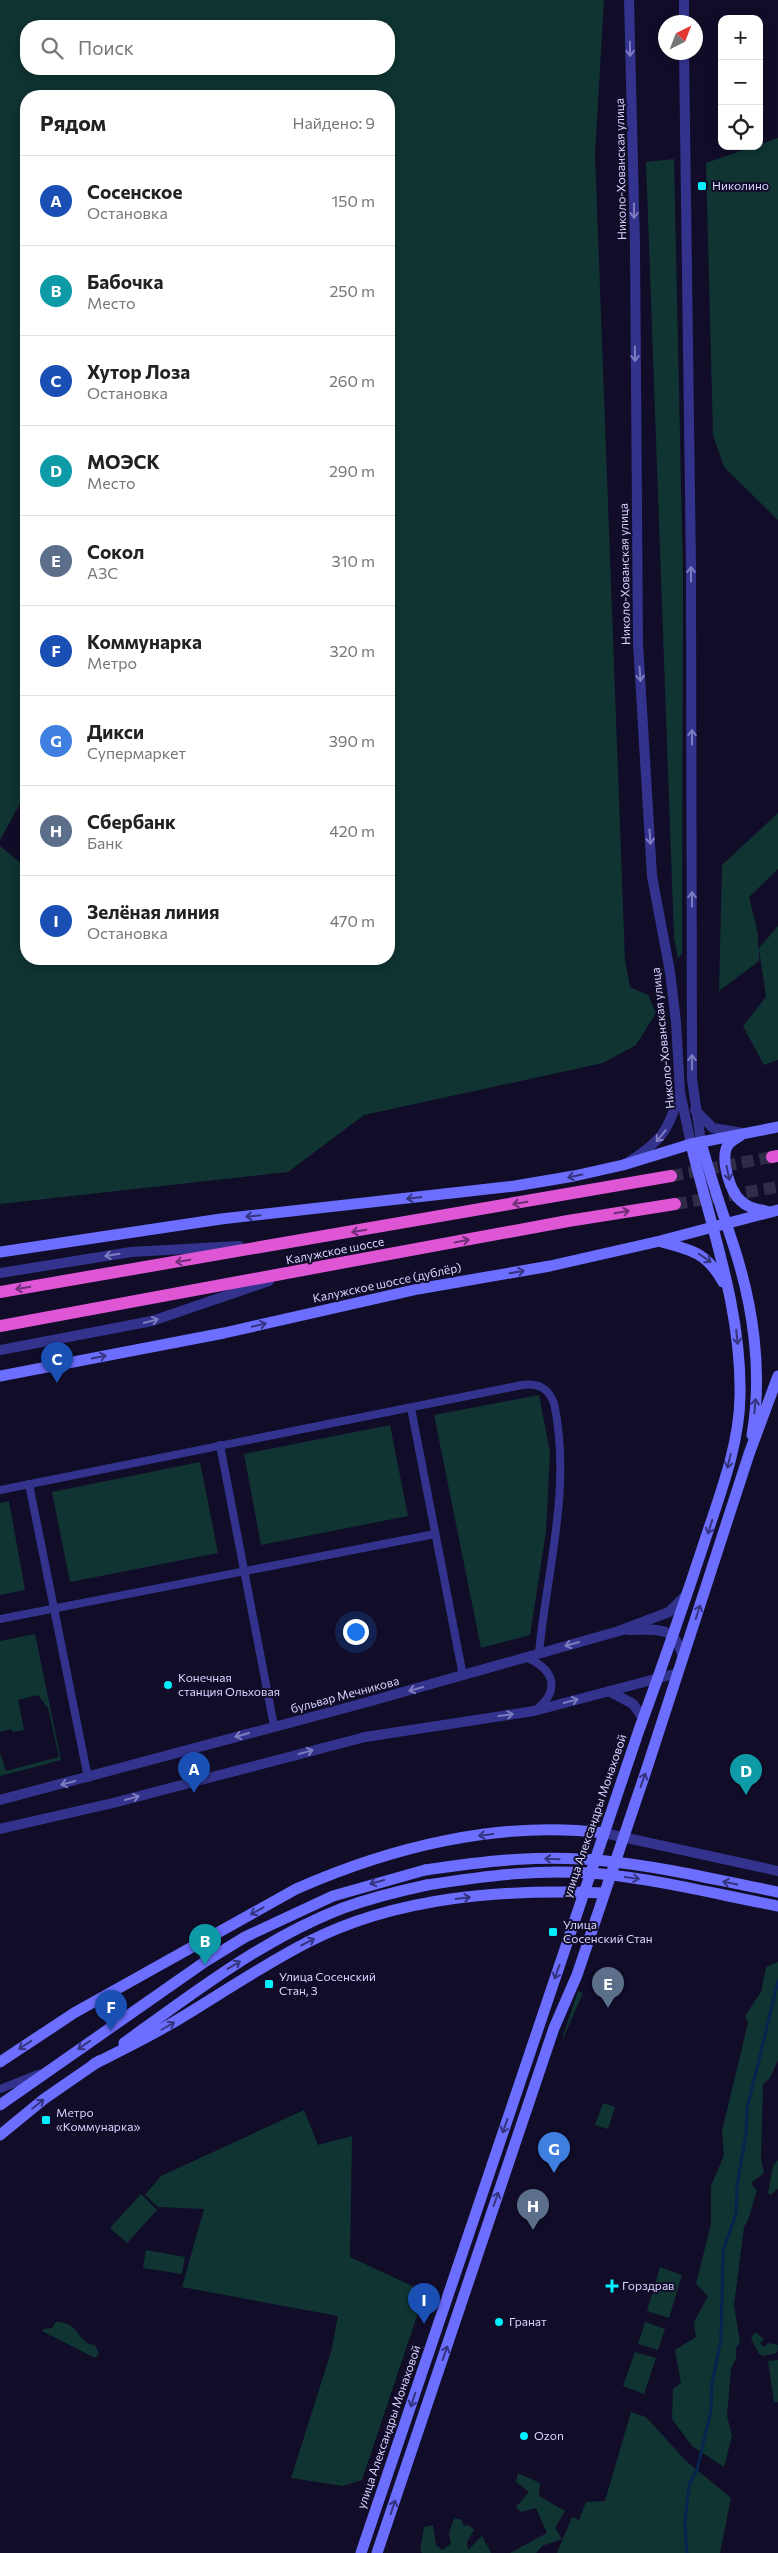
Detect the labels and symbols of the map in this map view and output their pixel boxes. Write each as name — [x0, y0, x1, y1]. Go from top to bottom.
north arrow — [658, 15, 703, 60]
one-way arrow — [626, 40, 635, 56]
street label: Николо-Хованская улица — [612, 98, 628, 240]
place label: Николино — [712, 178, 769, 192]
marker: Николино — [696, 180, 708, 192]
one-way arrow — [630, 203, 639, 219]
one-way arrow — [630, 346, 640, 362]
street label: Николо-Хованская улица — [616, 503, 632, 645]
one-way arrow — [686, 566, 696, 582]
one-way arrow — [635, 666, 644, 682]
one-way arrow — [687, 729, 697, 745]
one-way arrow — [645, 828, 655, 844]
one-way arrow — [687, 891, 697, 908]
street label: Николо-Хованская улица — [648, 967, 676, 1109]
one-way arrow — [687, 1054, 697, 1070]
one-way arrow — [656, 1129, 667, 1142]
one-way arrow — [724, 1165, 733, 1181]
one-way arrow — [568, 1171, 584, 1181]
one-way arrow — [406, 1193, 422, 1203]
one-way arrow — [512, 1198, 528, 1208]
one-way arrow — [613, 1207, 629, 1217]
one-way arrow — [245, 1211, 261, 1221]
one-way arrow — [352, 1226, 368, 1236]
street label: Калужское шоссе — [284, 1234, 385, 1266]
one-way arrow — [453, 1236, 469, 1245]
one-way arrow — [104, 1250, 120, 1260]
one-way arrow — [697, 1253, 711, 1263]
one-way arrow — [175, 1256, 191, 1266]
street label: Калужское шоссе (дублёр) — [311, 1259, 462, 1305]
one-way arrow — [509, 1266, 525, 1276]
one-way arrow — [15, 1284, 31, 1294]
one-way arrow — [142, 1316, 158, 1325]
one-way arrow — [250, 1320, 266, 1329]
one-way arrow — [732, 1329, 742, 1345]
pin: C — [41, 1342, 73, 1383]
one-way arrow — [91, 1352, 107, 1362]
one-way arrow — [751, 1399, 760, 1415]
one-way arrow — [724, 1453, 733, 1469]
one-way arrow — [704, 1518, 714, 1534]
one-way arrow — [693, 1604, 703, 1620]
your location — [343, 1619, 369, 1645]
one-way arrow — [564, 1640, 580, 1649]
place label: Конечная станция Ольховая — [178, 1670, 280, 1698]
street label: бульвар Мечникова — [289, 1673, 400, 1715]
marker: Конечная станция Ольховая — [162, 1679, 174, 1691]
one-way arrow — [408, 1685, 424, 1694]
one-way arrow — [563, 1696, 579, 1705]
one-way arrow — [497, 1710, 513, 1720]
one-way arrow — [234, 1731, 250, 1740]
street label: улица Александры Монаховой — [559, 1732, 629, 1899]
one-way arrow — [297, 1747, 313, 1756]
pin: A — [178, 1752, 210, 1793]
pin: D — [730, 1754, 762, 1795]
one-way arrow — [639, 1773, 648, 1788]
one-way arrow — [61, 1779, 77, 1788]
one-way arrow — [124, 1792, 140, 1802]
one-way arrow — [478, 1830, 494, 1840]
one-way arrow — [545, 1854, 561, 1863]
one-way arrow — [624, 1873, 640, 1883]
one-way arrow — [370, 1877, 386, 1887]
one-way arrow — [723, 1878, 739, 1887]
one-way arrow — [455, 1893, 471, 1903]
one-way arrow — [249, 1906, 264, 1916]
place label: Улица Сосенский Стан — [563, 1917, 653, 1945]
pin: B — [189, 1924, 221, 1965]
marker: Улица Сосенский Стан — [547, 1926, 559, 1938]
one-way arrow — [300, 1937, 315, 1947]
one-way arrow — [226, 1960, 240, 1970]
one-way arrow — [552, 1963, 561, 1979]
pin: E — [592, 1967, 624, 2008]
place label: Улица Сосенский Стан, 3 — [279, 1969, 376, 1997]
marker: Улица Сосенский Стан, 3 — [263, 1978, 275, 1990]
pin: F — [95, 1990, 127, 2031]
one-way arrow — [161, 2020, 175, 2030]
one-way arrow — [18, 2040, 32, 2050]
one-way arrow — [77, 2040, 91, 2050]
one-way arrow — [31, 2099, 44, 2110]
place label: Метро «Коммунарка» — [56, 2105, 141, 2133]
marker: Метро «Коммунарка» — [40, 2114, 52, 2126]
one-way arrow — [500, 2117, 509, 2133]
pin: G — [538, 2132, 570, 2173]
pin: H — [517, 2189, 549, 2230]
one-way arrow — [492, 2191, 502, 2207]
place label: Горздрав — [622, 2278, 674, 2292]
marker: Горздрав — [606, 2280, 618, 2292]
pin: I — [408, 2283, 440, 2324]
place label: Гранат — [509, 2314, 547, 2328]
marker: Гранат — [493, 2316, 505, 2328]
street label: улица Александры Монаховой — [353, 2343, 423, 2510]
one-way arrow — [440, 2345, 450, 2361]
one-way arrow — [408, 2391, 417, 2407]
place label: Ozon — [534, 2428, 564, 2442]
marker: Ozon — [518, 2430, 530, 2442]
one-way arrow — [389, 2499, 398, 2515]

